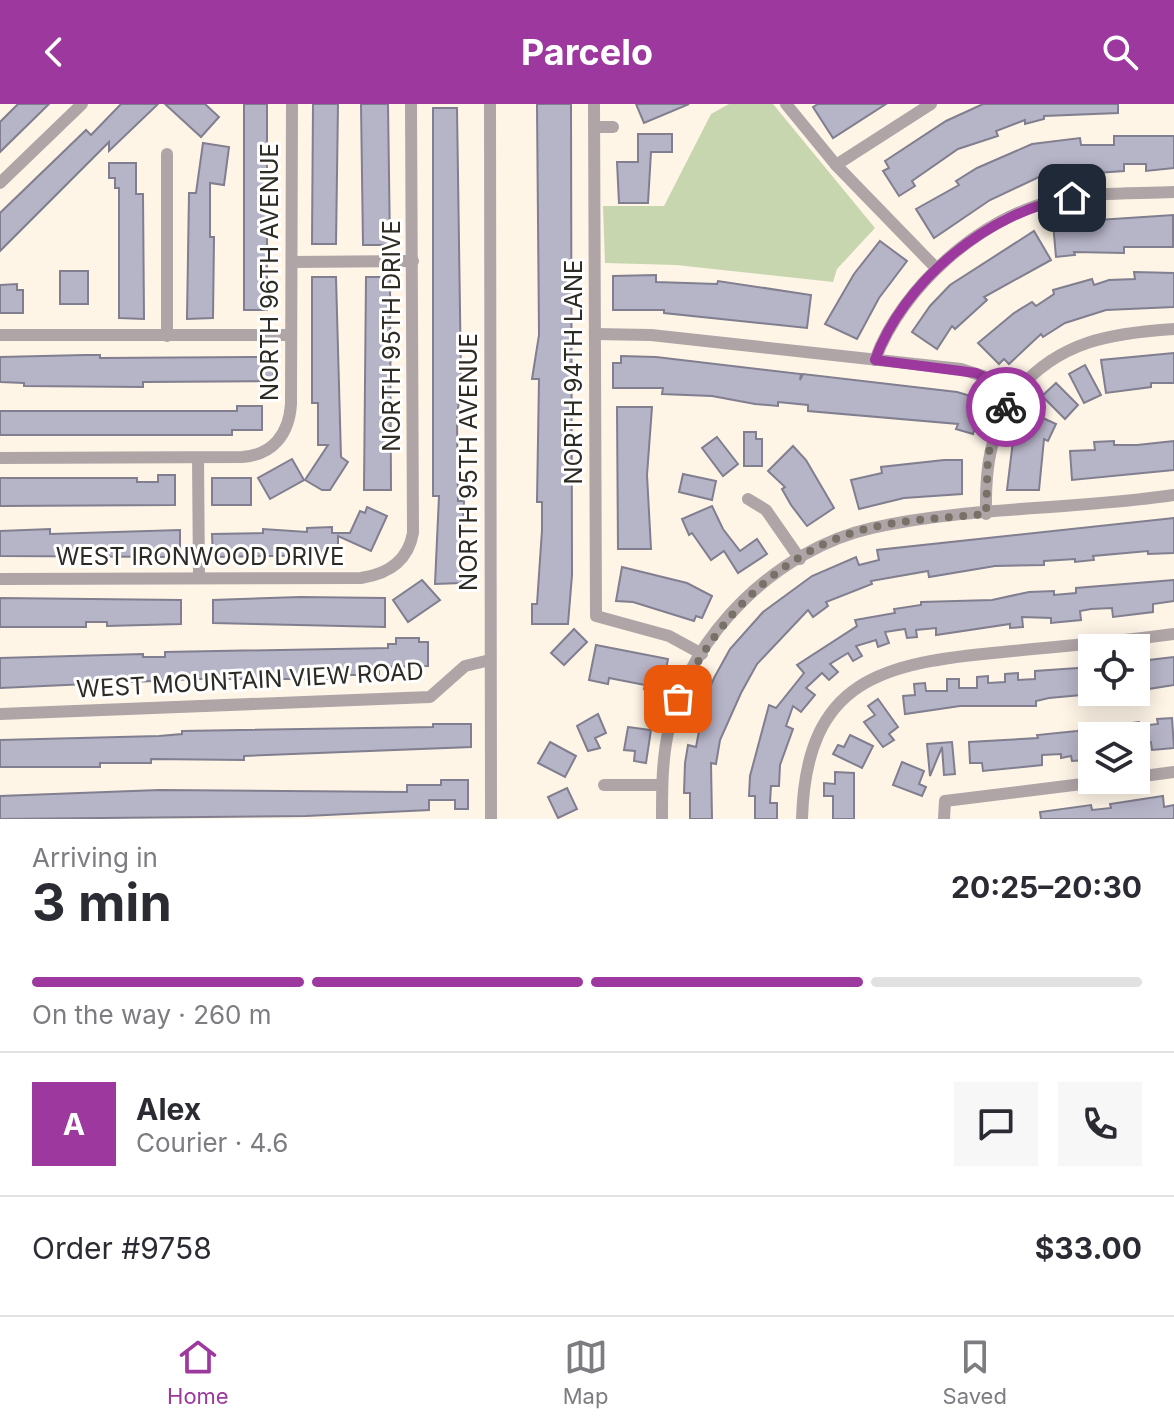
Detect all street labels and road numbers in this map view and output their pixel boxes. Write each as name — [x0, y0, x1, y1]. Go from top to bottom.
street label: NORTH 96TH AVENUE — [255, 143, 284, 401]
street label: NORTH 95TH DRIVE — [377, 220, 406, 452]
street label: NORTH 94TH LANE — [559, 259, 588, 485]
street label: NORTH 95TH AVENUE — [454, 333, 483, 591]
street label: WEST IRONWOOD DRIVE — [56, 542, 344, 571]
street label: WEST MOUNTAIN VIEW ROAD — [76, 656, 424, 704]

